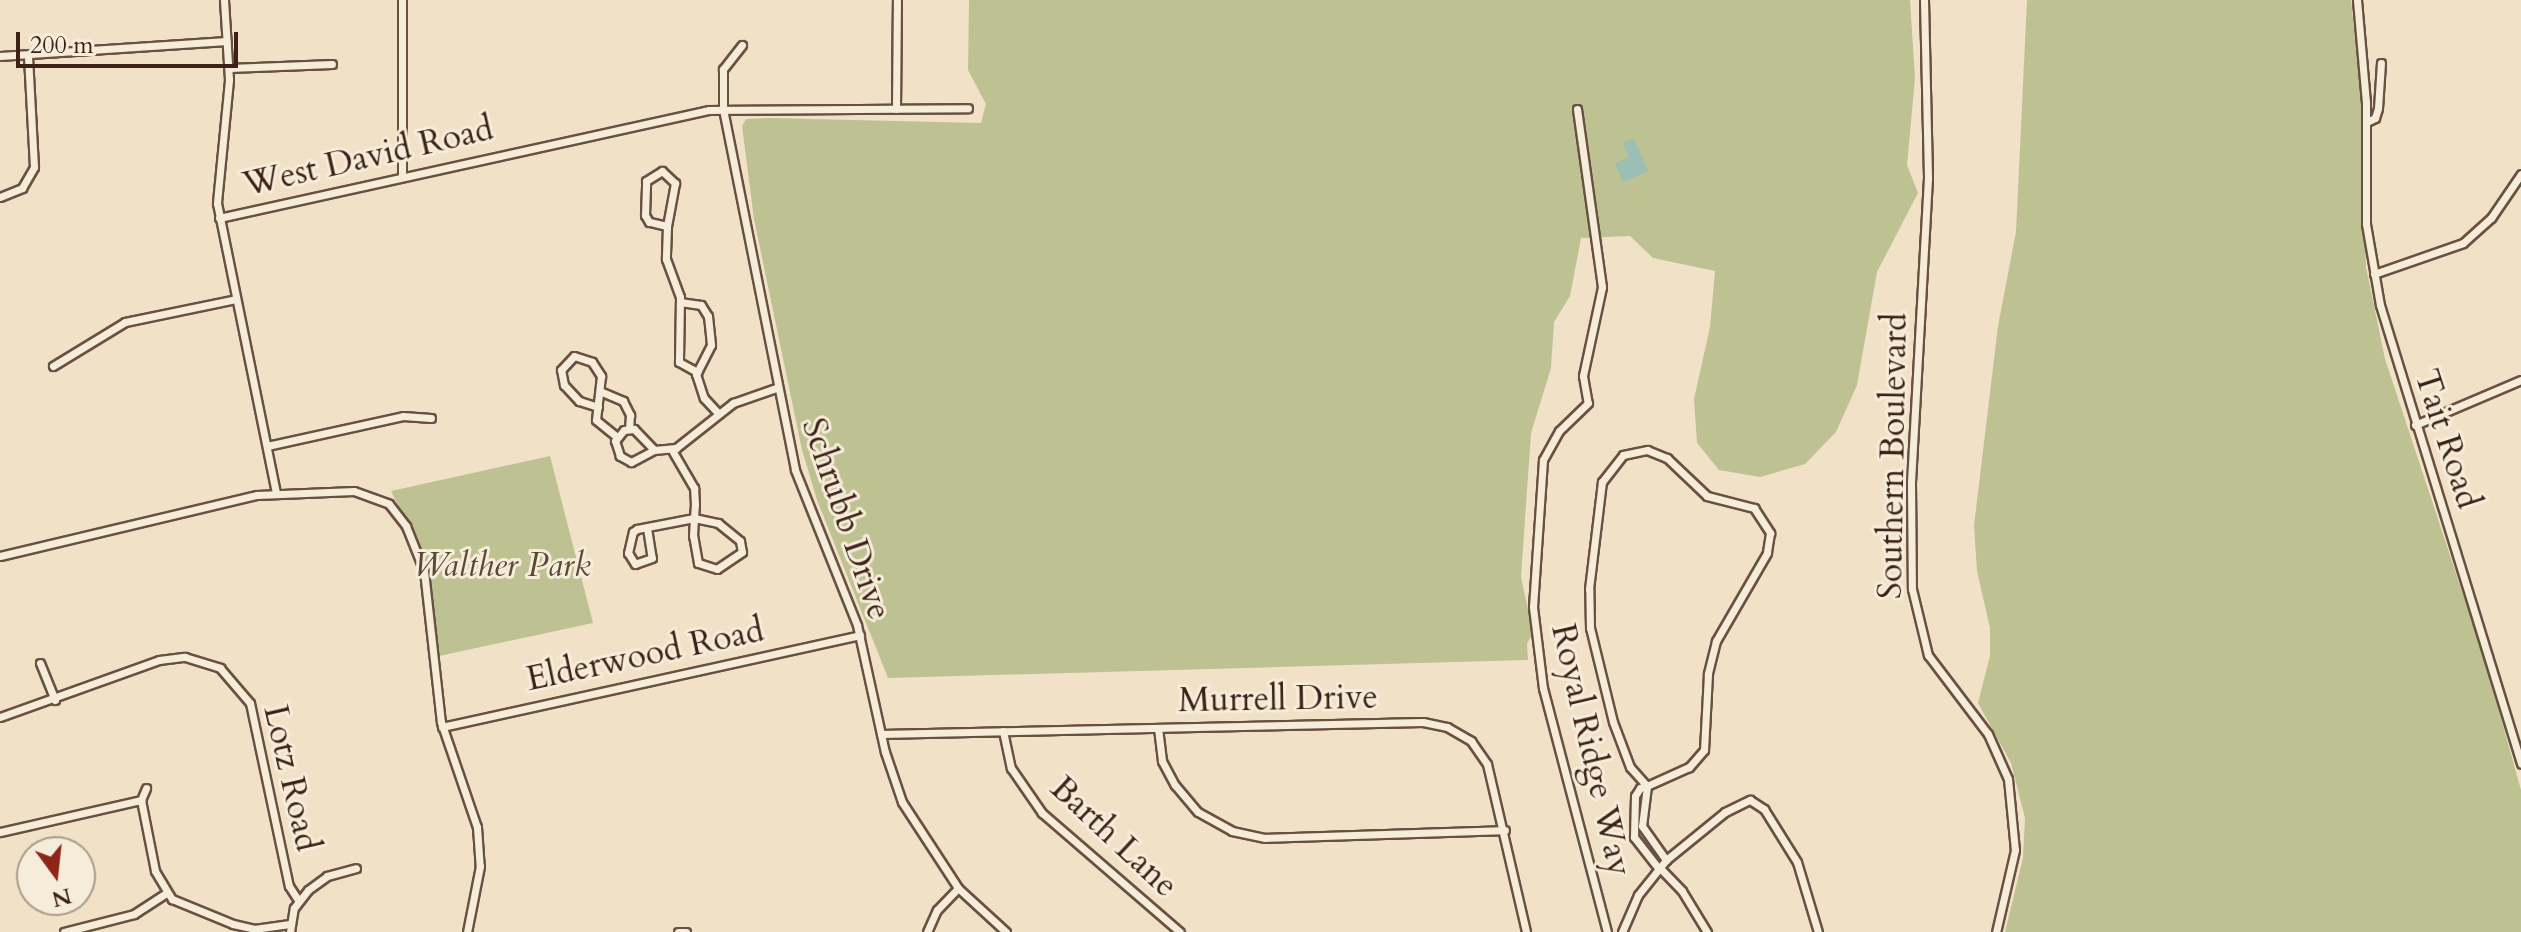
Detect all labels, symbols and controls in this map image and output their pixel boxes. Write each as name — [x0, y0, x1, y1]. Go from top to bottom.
scale bar — [20, 16, 242, 66]
text: 200 m — [30, 29, 94, 62]
street label: West David Road — [239, 108, 497, 206]
street label: Southern Boulevard — [1870, 312, 1916, 600]
street label: Tait Road — [2405, 364, 2489, 514]
street label: Schrubb Drive — [793, 413, 899, 625]
park label: Walther Park — [413, 546, 591, 586]
street label: Elderwood Road — [523, 610, 767, 700]
street label: Royal Ridge Way — [1542, 620, 1640, 880]
street label: Murrell Drive — [1178, 677, 1378, 721]
street label: Lotz Road — [254, 701, 328, 855]
street label: Barth Lane — [1042, 768, 1186, 906]
north arrow — [16, 836, 96, 916]
text: N — [49, 880, 75, 914]

